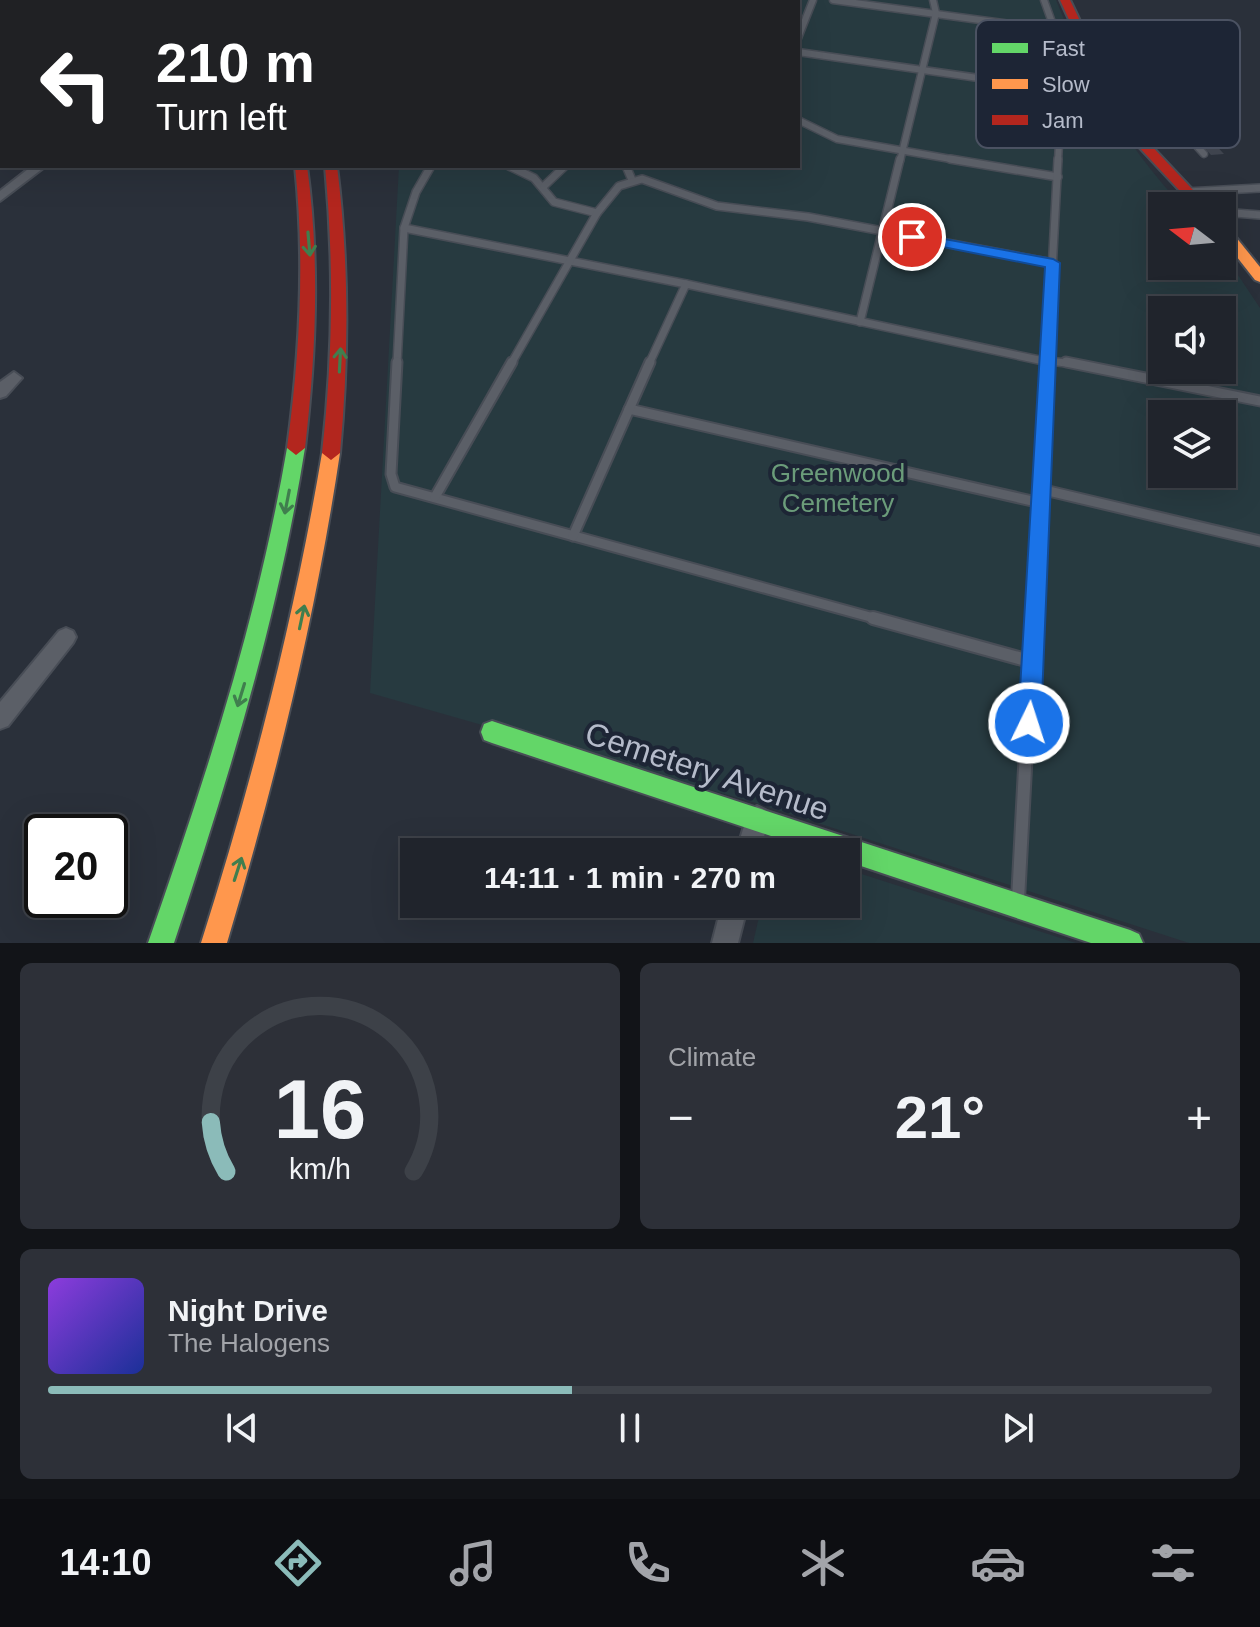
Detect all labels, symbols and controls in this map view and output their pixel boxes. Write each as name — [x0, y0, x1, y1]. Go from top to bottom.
legend — [976, 20, 1240, 148]
text: 210 m — [156, 31, 315, 94]
icon: left — [24, 32, 128, 136]
text: Fast — [1042, 36, 1085, 61]
text: Slow — [1042, 72, 1090, 97]
text: Turn left — [156, 97, 287, 138]
text: Jam — [1042, 108, 1084, 133]
north arrow — [1148, 192, 1236, 280]
map controls — [1148, 192, 1236, 488]
pin — [878, 203, 946, 271]
icon: arrive — [890, 215, 934, 259]
one-way arrow — [302, 230, 317, 257]
button: sound — [1148, 296, 1236, 384]
one-way arrow — [332, 347, 347, 374]
button: layers — [1148, 400, 1236, 488]
park label: Greenwood Cemetery — [771, 458, 905, 518]
one-way arrow — [279, 489, 294, 514]
one-way arrow — [295, 605, 310, 630]
one-way arrow — [233, 681, 248, 707]
position arrow — [987, 681, 1071, 765]
street label: Cemetery Avenue — [581, 715, 833, 827]
speed limit sign: 20 — [24, 814, 128, 918]
one-way arrow — [232, 857, 246, 882]
text: 14:11 · 1 min · 270 m — [484, 861, 776, 894]
text: Climate — [668, 1042, 756, 1072]
text: 16 — [274, 1063, 366, 1156]
text: 21° — [895, 1084, 985, 1151]
text: − — [668, 1093, 694, 1142]
text: + — [1186, 1093, 1212, 1142]
text: km/h — [289, 1153, 351, 1185]
text: Night Drive — [168, 1294, 328, 1327]
text: The Halogens — [168, 1328, 330, 1358]
icon: previous — [220, 1406, 264, 1450]
icon: pause — [608, 1406, 652, 1450]
icon: next — [996, 1406, 1040, 1450]
icon: directions — [270, 1535, 326, 1591]
icon: music — [445, 1535, 501, 1591]
icon: phone — [620, 1535, 676, 1591]
icon: climate — [795, 1535, 851, 1591]
icon: car — [970, 1535, 1026, 1591]
icon: filters — [1145, 1535, 1201, 1591]
text: 14:10 — [59, 1542, 152, 1583]

